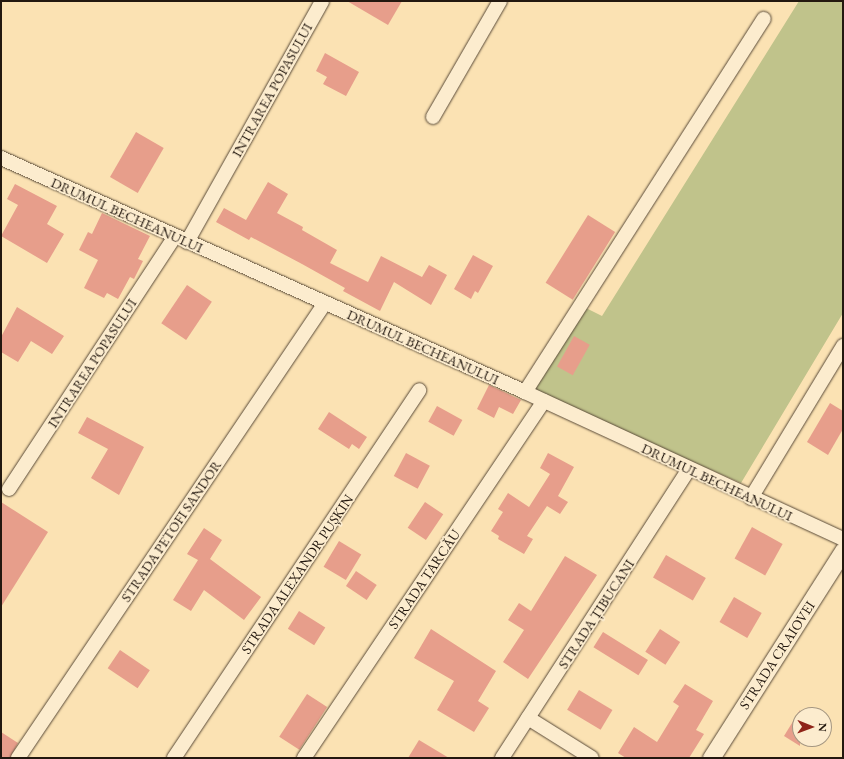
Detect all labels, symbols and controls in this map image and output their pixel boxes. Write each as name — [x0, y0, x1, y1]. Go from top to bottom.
street label: INTRAREA POPASULUI — [228, 20, 316, 160]
street label: DRUMUL BECHEANULUI — [48, 174, 206, 256]
street label: INTRAREA POPASULUI — [44, 295, 140, 431]
street label: DRUMUL BECHEANULUI — [344, 306, 502, 388]
street label: DRUMUL BECHEANULUI — [639, 440, 795, 524]
street label: STRADA PETOFI SANDOR — [117, 457, 225, 605]
street label: STRADA ALEXANDR PUȘKIN — [237, 491, 357, 657]
street label: STRADA TARCĂU — [384, 526, 464, 632]
street label: STRADA ȚIBUCANI — [554, 556, 638, 672]
street label: STRADA CRAIOVEI — [736, 598, 818, 712]
north arrow — [792, 707, 832, 747]
text: N — [816, 723, 830, 732]

